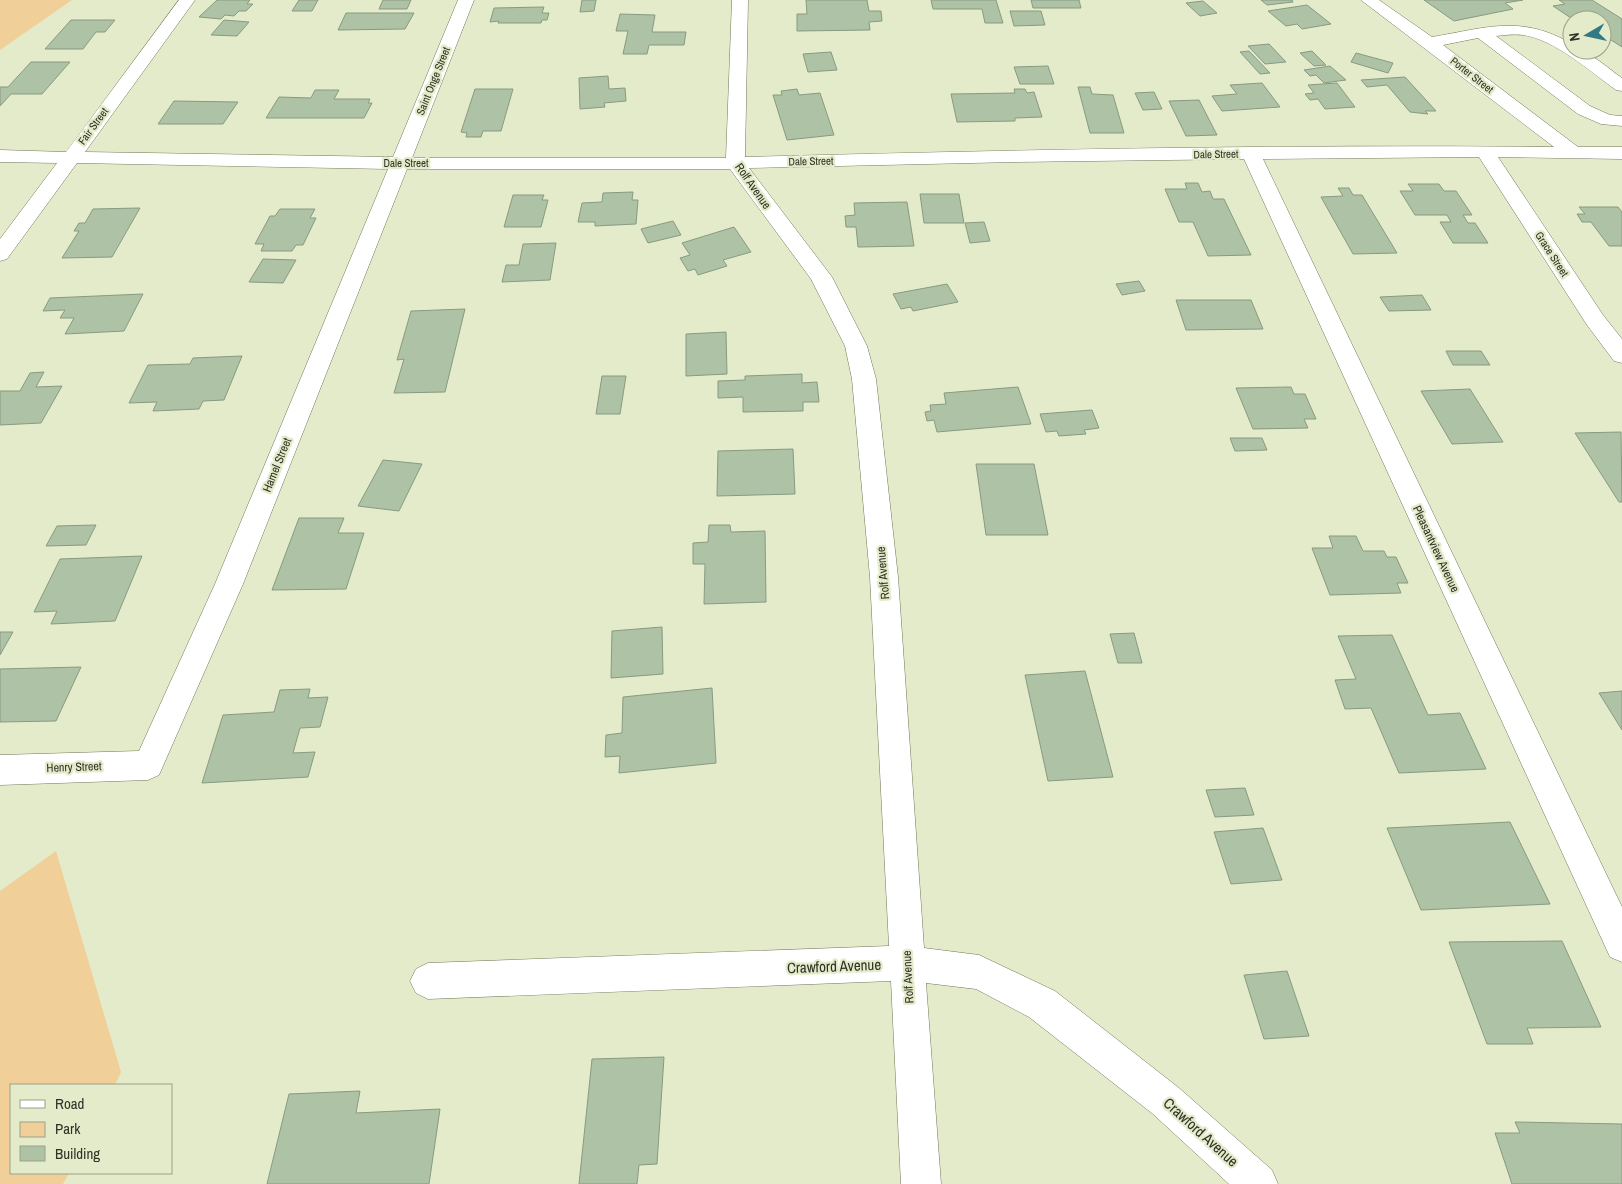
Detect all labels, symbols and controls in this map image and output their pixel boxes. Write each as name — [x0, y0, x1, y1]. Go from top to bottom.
north arrow — [1562, 10, 1612, 60]
text: N — [1565, 32, 1584, 43]
street label: Saint Onge Street — [413, 44, 453, 117]
street label: Porter Street — [1448, 54, 1497, 97]
street label: Fair Street — [75, 104, 111, 147]
street label: Dale Street — [1193, 147, 1239, 161]
street label: Dale Street — [788, 154, 834, 168]
street label: Dale Street — [383, 156, 429, 170]
street label: Rolf Avenue — [731, 160, 775, 212]
street label: Grace Street — [1532, 229, 1572, 280]
street label: Hamel Street — [259, 435, 295, 495]
street label: Pleasantview Avenue — [1409, 503, 1463, 595]
street label: Rolf Avenue — [873, 546, 893, 600]
street label: Henry Street — [46, 758, 102, 776]
street label: Rolf Avenue — [899, 950, 917, 1004]
street label: Crawford Avenue — [787, 954, 882, 978]
legend — [10, 1084, 172, 1174]
text: Road — [55, 1093, 84, 1114]
street label: Crawford Avenue — [1159, 1093, 1243, 1171]
text: Park — [55, 1118, 81, 1139]
text: Building — [55, 1143, 100, 1164]

